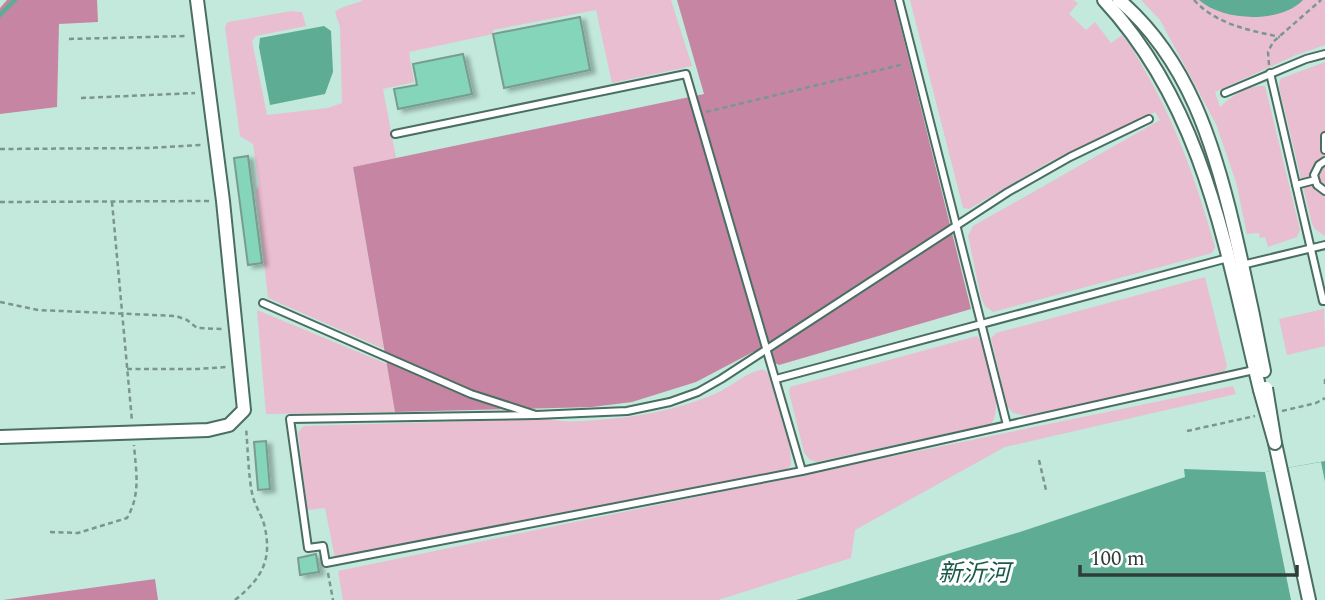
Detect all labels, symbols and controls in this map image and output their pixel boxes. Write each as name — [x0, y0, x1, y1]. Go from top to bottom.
scale bar — [1080, 534, 1297, 578]
text: 100 m — [1090, 543, 1145, 575]
water label: 新沂河 — [938, 556, 1014, 592]

